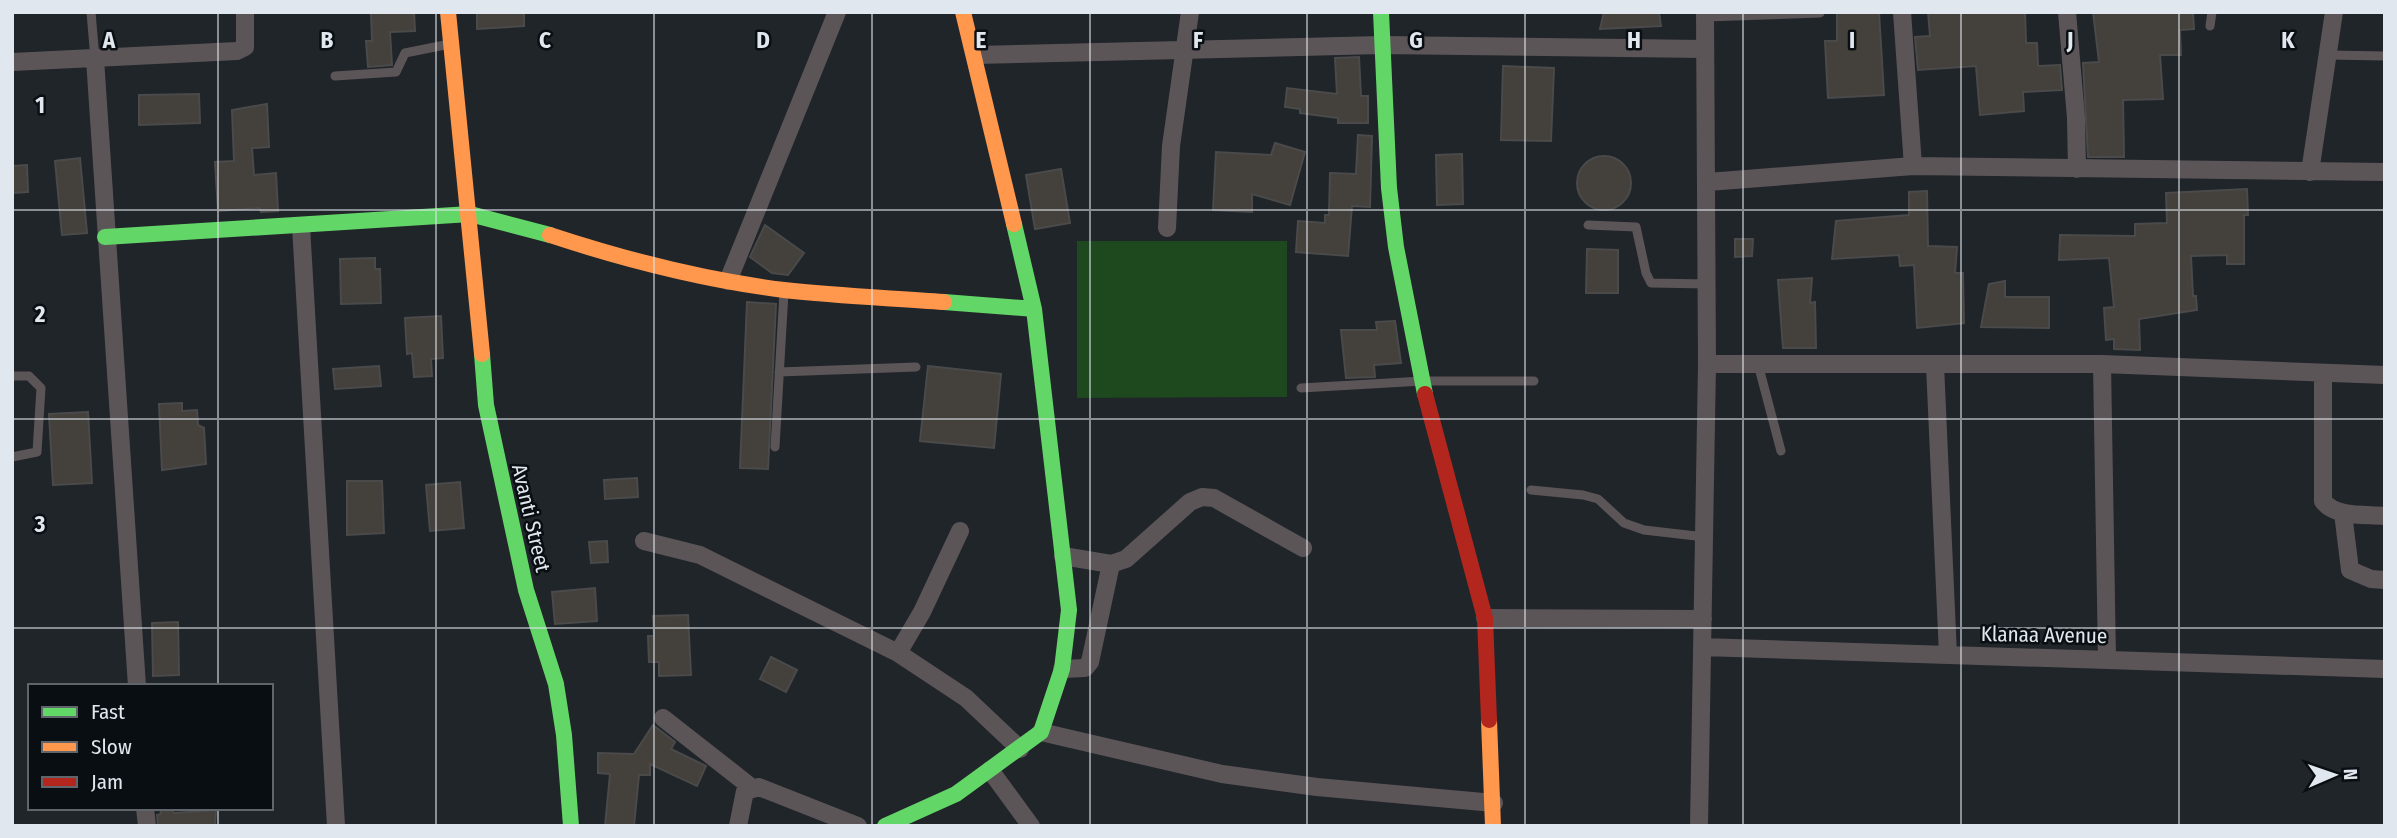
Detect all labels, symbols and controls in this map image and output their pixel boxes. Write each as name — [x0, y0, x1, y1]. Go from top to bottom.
text: A — [102, 26, 116, 54]
text: B — [321, 26, 334, 54]
text: C — [539, 26, 551, 54]
text: D — [756, 26, 770, 54]
text: E — [976, 26, 987, 54]
text: F — [1193, 26, 1203, 54]
text: G — [1409, 26, 1423, 54]
text: H — [1627, 26, 1641, 54]
text: I — [1849, 26, 1855, 54]
text: J — [2066, 26, 2073, 54]
text: K — [2281, 26, 2295, 54]
text: 1 — [35, 91, 45, 119]
text: 2 — [34, 300, 46, 328]
street label: Avanti Street — [506, 461, 556, 575]
text: 3 — [34, 510, 46, 538]
street label: Klanaa Avenue — [1981, 621, 2107, 649]
legend — [28, 684, 273, 810]
text: Fast — [91, 699, 125, 725]
text: Slow — [91, 734, 132, 760]
north arrow — [2299, 740, 2369, 810]
text: N — [2339, 768, 2362, 781]
text: Jam — [91, 769, 123, 795]

